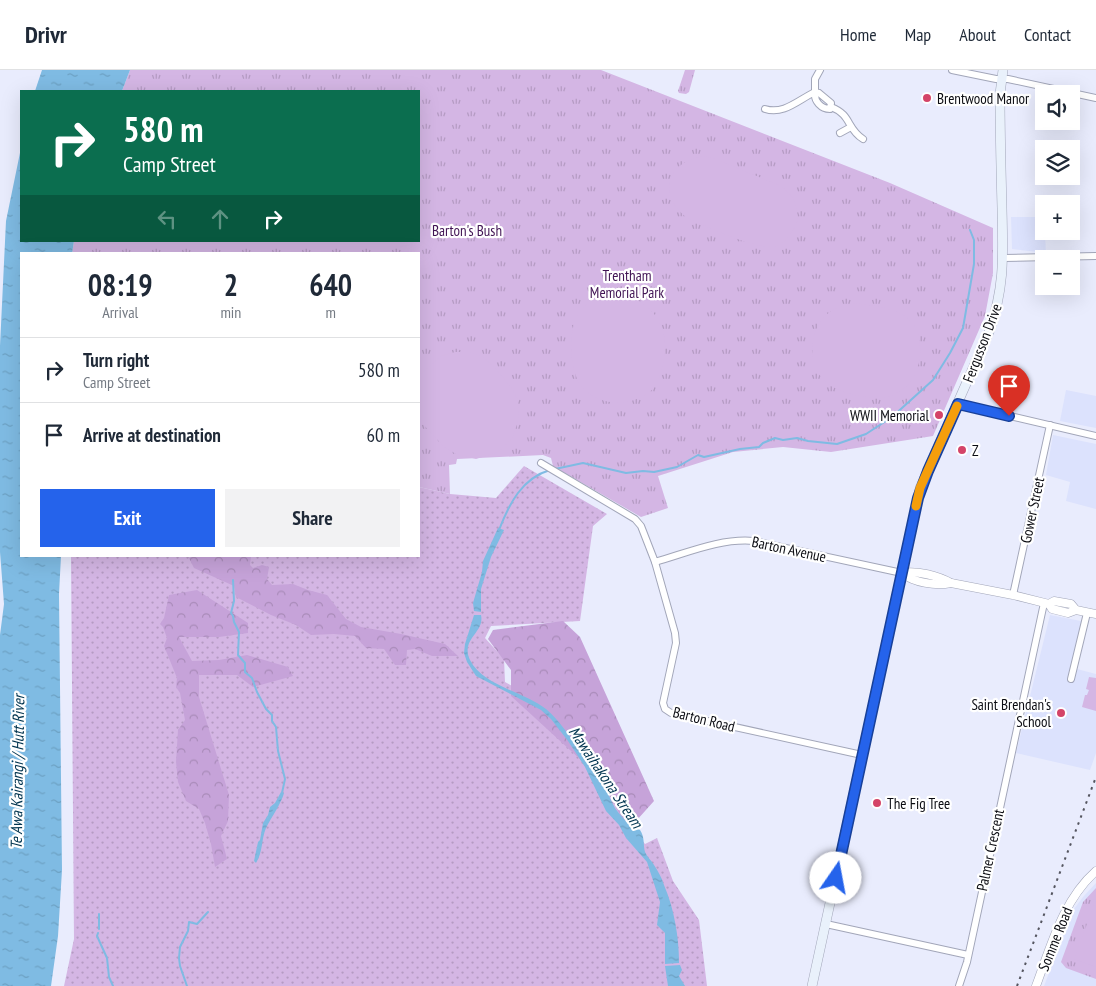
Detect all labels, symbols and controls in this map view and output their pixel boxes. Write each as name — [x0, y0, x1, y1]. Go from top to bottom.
text: Drivr — [25, 19, 67, 50]
text: Home — [840, 23, 877, 46]
text: Map — [905, 23, 931, 46]
text: About — [959, 23, 996, 46]
text: Contact — [1024, 23, 1071, 46]
map controls — [1035, 85, 1080, 295]
button: sound — [1035, 85, 1080, 130]
place label: Brentwood Manor — [937, 89, 1030, 108]
marker: Brentwood Manor — [921, 92, 933, 104]
text: 580 m — [123, 106, 204, 152]
icon: right — [40, 110, 105, 175]
button: layers — [1035, 140, 1080, 185]
text: Camp Street — [123, 150, 216, 178]
button: + — [1035, 195, 1080, 240]
icon: left — [153, 205, 181, 233]
icon: ahead — [206, 205, 234, 233]
icon: right — [259, 205, 287, 233]
park label: Barton's Bush — [432, 221, 502, 240]
button: − — [1035, 250, 1080, 295]
text: 08:19 — [88, 265, 153, 304]
text: 2 — [224, 265, 238, 304]
text: 640 — [309, 265, 352, 304]
park label: Trentham Memorial Park — [590, 266, 664, 302]
street label: Fergusson Drive — [958, 301, 1006, 385]
text: Arrival — [102, 302, 138, 322]
text: min — [220, 302, 241, 322]
text: m — [325, 302, 336, 322]
text: Turn right — [83, 348, 149, 372]
icon: right — [40, 356, 68, 384]
text: 580 m — [358, 358, 400, 382]
pin — [988, 365, 1030, 416]
text: Camp Street — [83, 372, 150, 392]
icon: arrive — [995, 372, 1023, 400]
place label: WWII Memorial — [850, 406, 929, 425]
marker: WWII Memorial — [933, 409, 945, 421]
icon: arrive — [40, 421, 68, 449]
text: Arrive at destination — [83, 423, 221, 447]
text: 60 m — [367, 423, 400, 447]
place label: Z — [972, 441, 979, 460]
marker: Z — [956, 444, 968, 456]
street label: Gower Street — [1016, 475, 1048, 545]
button: Exit — [40, 489, 215, 547]
button: Share — [225, 489, 400, 547]
street label: Barton Avenue — [750, 532, 828, 566]
water label: Te Awa Kairangi / Hutt River — [6, 692, 28, 850]
place label: Saint Brendan's School — [971, 695, 1051, 731]
street label: Barton Road — [671, 702, 737, 736]
marker: Saint Brendan's School — [1055, 707, 1067, 719]
water label: Mawaihakona Stream — [565, 722, 648, 833]
place label: The Fig Tree — [887, 794, 950, 813]
marker: The Fig Tree — [871, 797, 883, 809]
street label: Palmer Crescent — [972, 807, 1008, 893]
position arrow — [809, 851, 861, 903]
street label: Somme Road — [1034, 904, 1076, 974]

